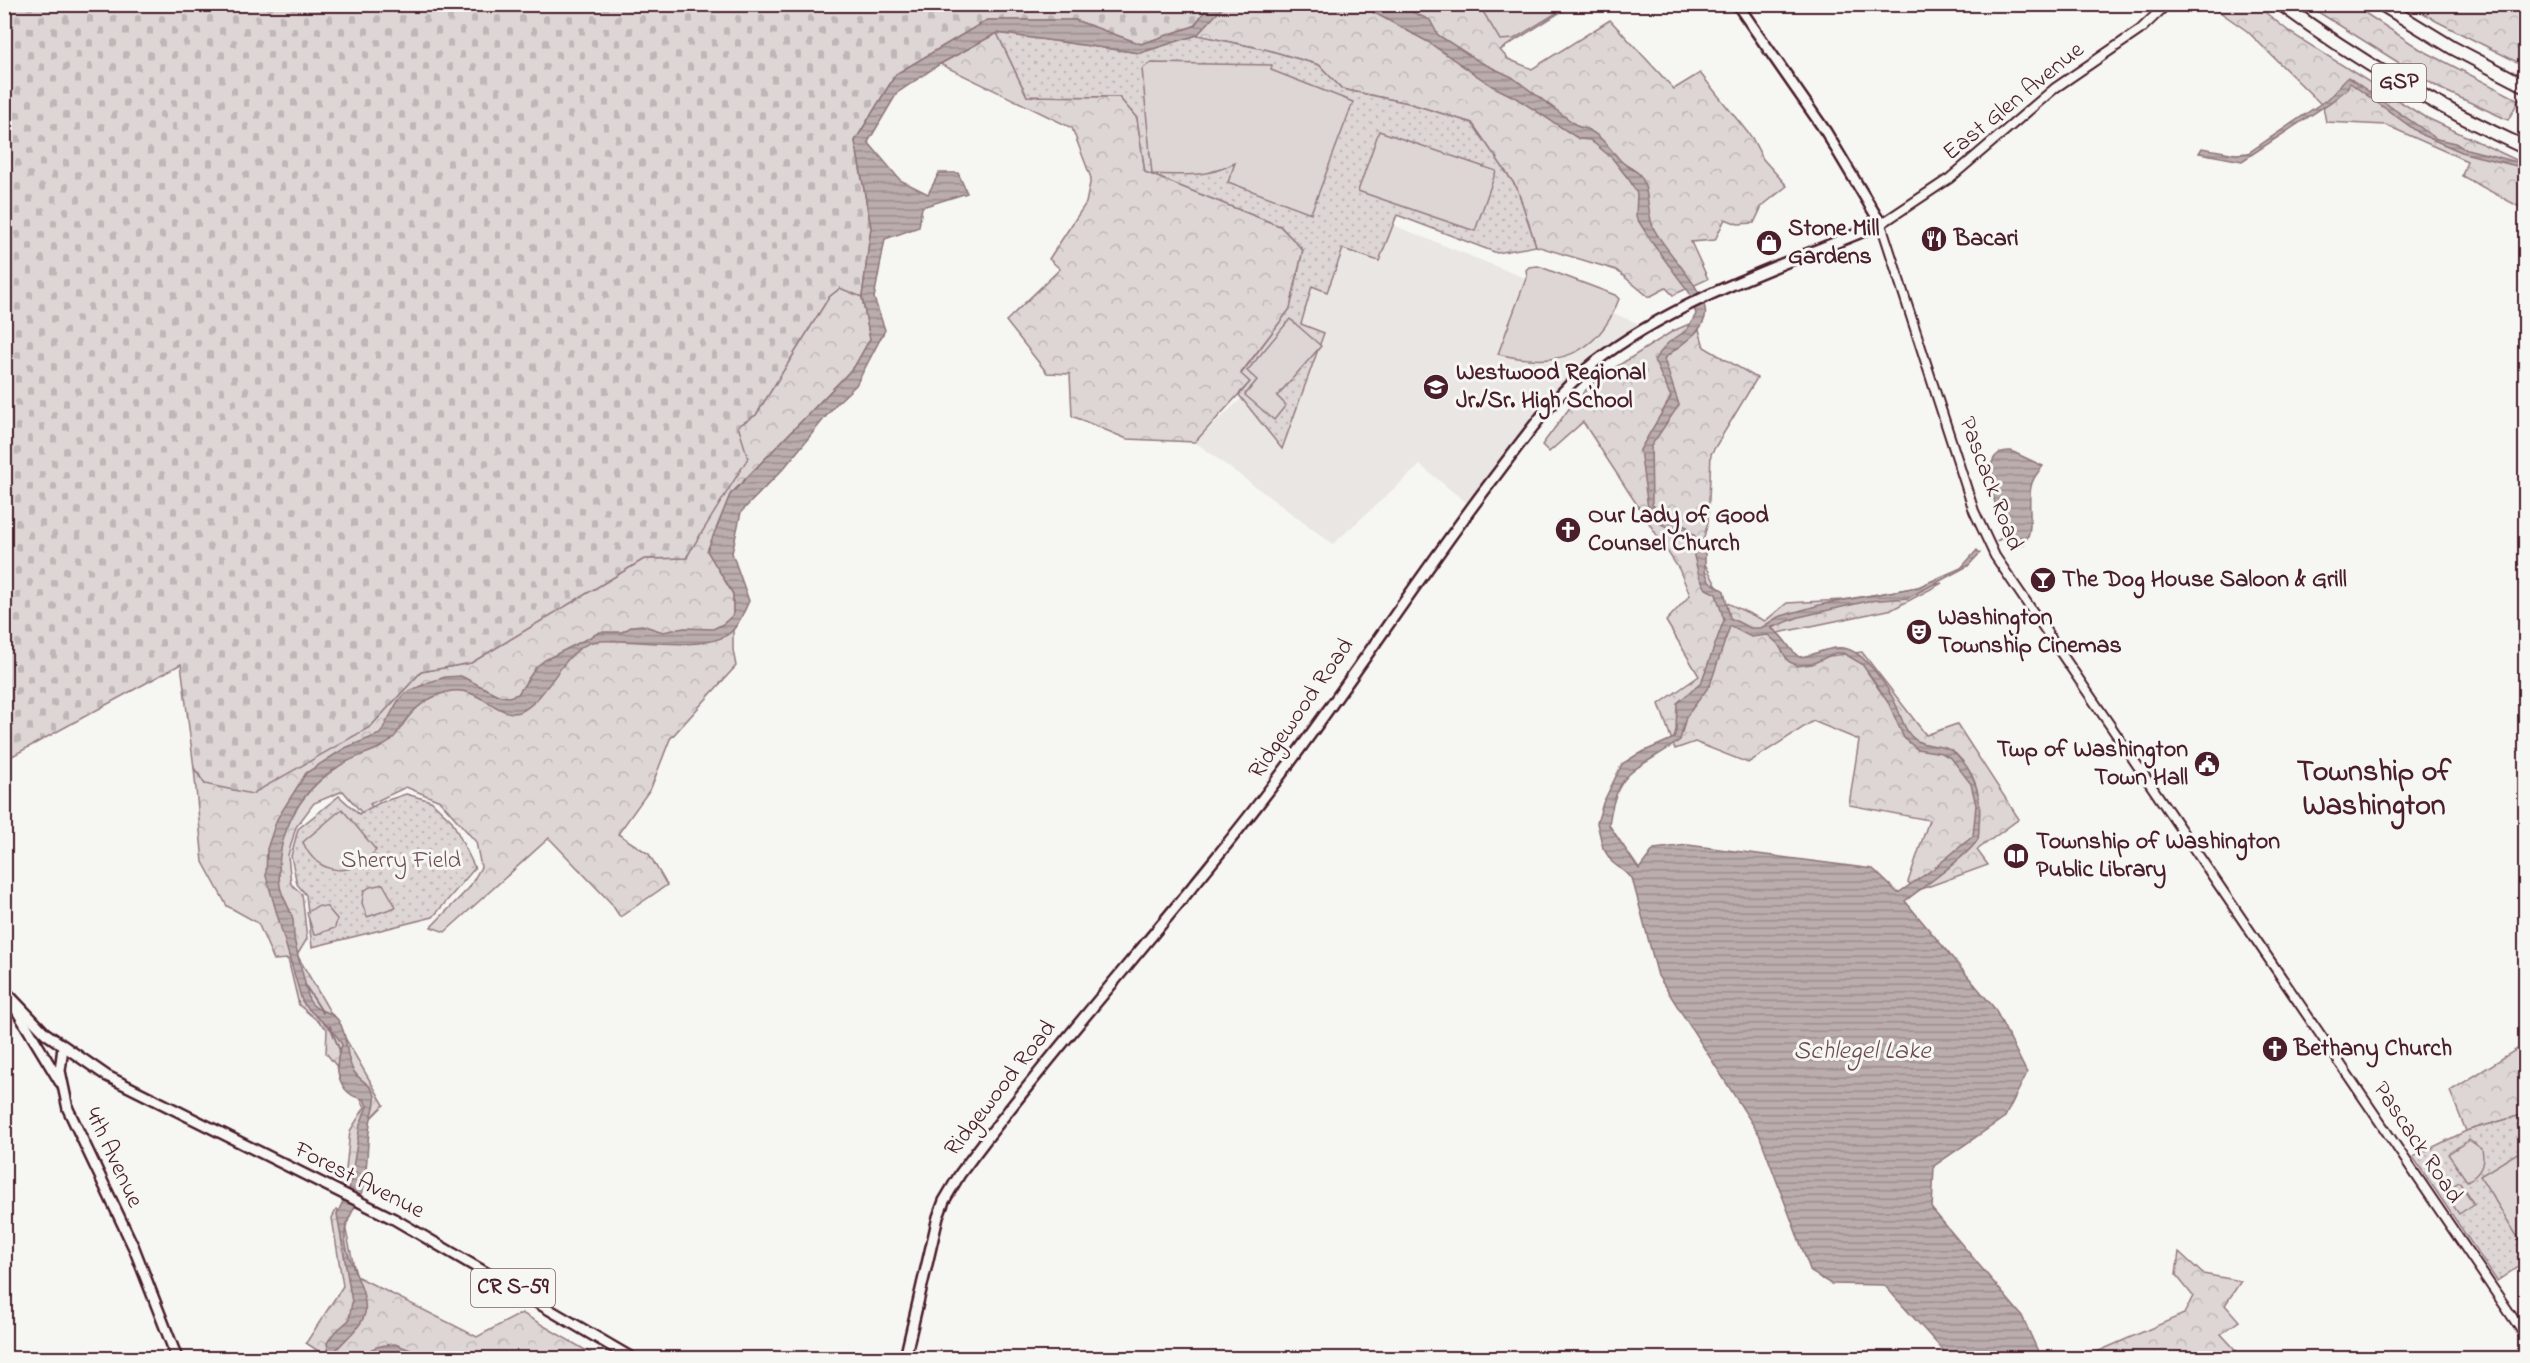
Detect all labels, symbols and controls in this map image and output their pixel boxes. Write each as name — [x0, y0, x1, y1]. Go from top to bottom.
street label: East Glen Avenue — [1936, 34, 2093, 170]
road number: GSP — [2372, 64, 2426, 102]
place label: Stone Mill Gardens — [1788, 212, 1880, 275]
place label: Bacari — [1953, 222, 2019, 257]
restaurant icon: Bacari — [1919, 224, 1949, 254]
shop icon: Stone Mill Gardens — [1754, 228, 1784, 258]
place label: Westwood Regional Jr./Sr. High School — [1456, 356, 1646, 420]
school or university icon: Westwood Regional Jr./Sr. High School — [1421, 372, 1451, 402]
street label: Pascack Road — [1948, 412, 2032, 556]
place label: Our Lady of Good Counsel Church — [1588, 499, 1769, 562]
church icon: Our Lady of Good Counsel Church — [1553, 515, 1583, 545]
place label: The Dog House Saloon & Grill — [2062, 563, 2347, 599]
bar icon: The Dog House Saloon & Grill — [2028, 565, 2058, 595]
place label: Washington Township Cinemas — [1938, 601, 2122, 664]
theatre icon: Washington Township Cinemas — [1904, 617, 1934, 647]
street label: Ridgewood Road — [1240, 631, 1364, 787]
place label: Twp of Washington Town Hall — [1997, 733, 2188, 796]
public building icon: Twp of Washington Town Hall — [2192, 749, 2222, 779]
district label: Township of Washington — [2297, 751, 2452, 830]
place label: Township of Washington Public Library — [2036, 825, 2280, 889]
library icon: Township of Washington Public Library — [2001, 841, 2031, 871]
park label: Sherry Field — [341, 844, 461, 880]
street label: Ridgewood Road — [936, 1013, 1066, 1165]
place label: Bethany Church — [2293, 1032, 2452, 1068]
water label: Schlegel Lake — [1793, 1033, 1932, 1071]
church icon: Bethany Church — [2260, 1034, 2290, 1064]
street label: Pascack Road — [2363, 1075, 2471, 1211]
street label: 4th Avenue — [75, 1102, 152, 1214]
street label: Forest Avenue — [287, 1133, 430, 1229]
road number: CR S-59 — [471, 1269, 555, 1307]

